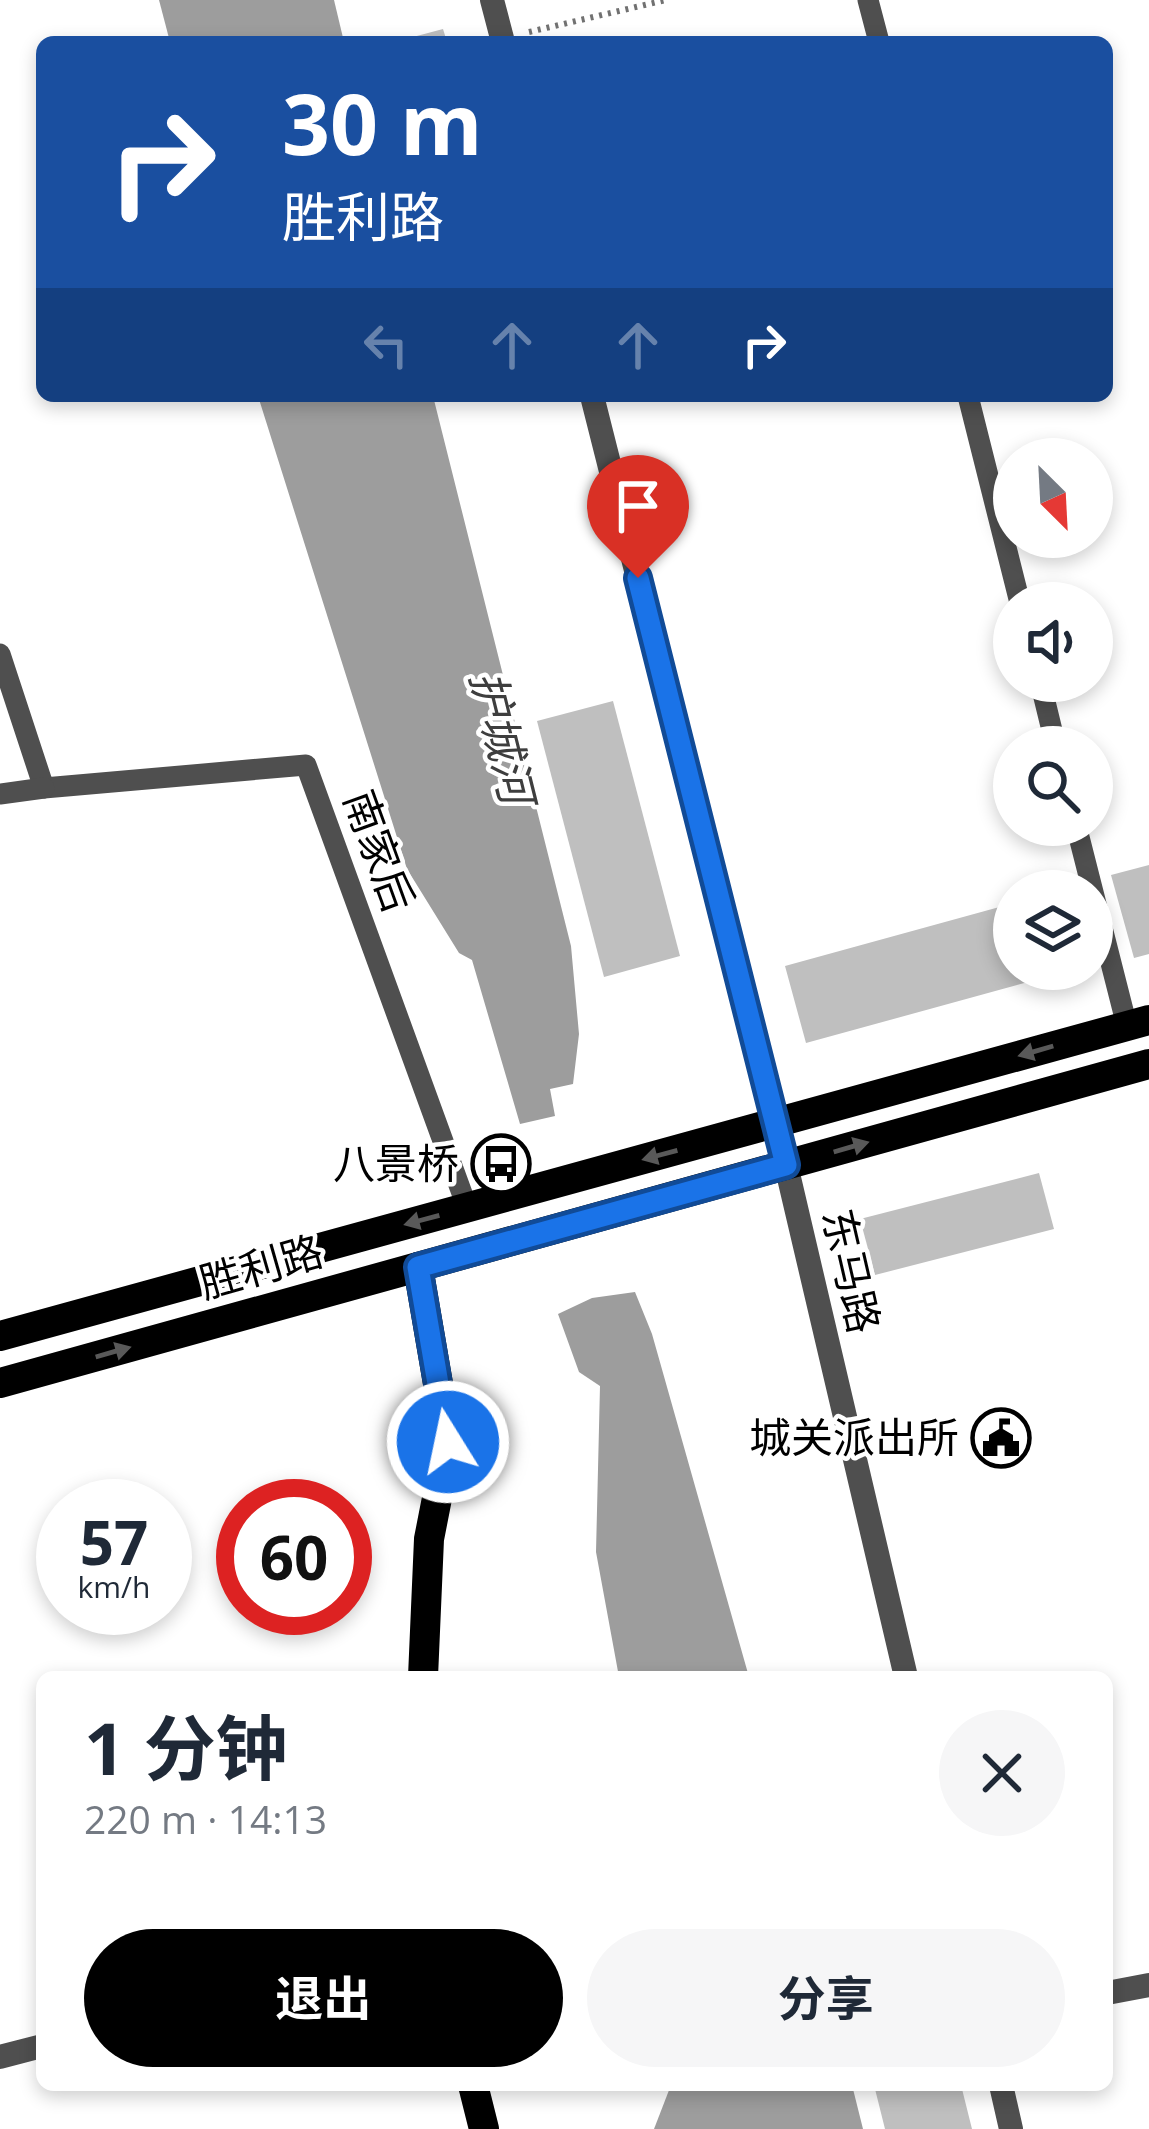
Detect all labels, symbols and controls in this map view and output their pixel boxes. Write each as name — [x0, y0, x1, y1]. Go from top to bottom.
text: 30 m — [282, 65, 482, 180]
icon: right — [84, 84, 240, 240]
text: 胜利路 — [282, 179, 444, 253]
icon: left — [353, 312, 419, 378]
icon: ahead — [479, 312, 545, 378]
icon: ahead — [605, 312, 671, 378]
icon: right — [731, 312, 797, 378]
north arrow — [993, 438, 1113, 558]
map controls — [993, 438, 1113, 990]
pin — [587, 455, 689, 578]
icon: arrive — [605, 473, 671, 539]
button: sound — [993, 582, 1113, 702]
water label: 护城河 — [458, 664, 551, 817]
button: search — [993, 726, 1113, 846]
street label: 南家后 — [332, 782, 429, 919]
button: layers — [993, 870, 1113, 990]
one-way arrow — [1018, 1043, 1055, 1062]
bus stop icon: 八景桥 — [470, 1133, 532, 1195]
place label: 八景桥 — [333, 1134, 459, 1191]
one-way arrow — [832, 1137, 869, 1156]
one-way arrow — [642, 1146, 679, 1165]
street label: 东马路 — [811, 1203, 894, 1338]
one-way arrow — [403, 1211, 440, 1230]
street label: 胜利路 — [192, 1221, 329, 1310]
one-way arrow — [95, 1342, 131, 1360]
position arrow — [385, 1379, 511, 1505]
public building icon: 城关派出所 — [970, 1407, 1032, 1469]
place label: 城关派出所 — [749, 1408, 959, 1465]
speed limit sign: 60 — [216, 1479, 372, 1635]
text: 57 — [80, 1501, 148, 1583]
text: km/h — [78, 1566, 150, 1607]
text: 1 分钟 — [84, 1698, 288, 1796]
button: close — [939, 1710, 1065, 1836]
text: 220 m · 14:13 — [84, 1792, 327, 1845]
button: 退出 — [84, 1929, 563, 2067]
button: 分享 — [587, 1929, 1065, 2067]

